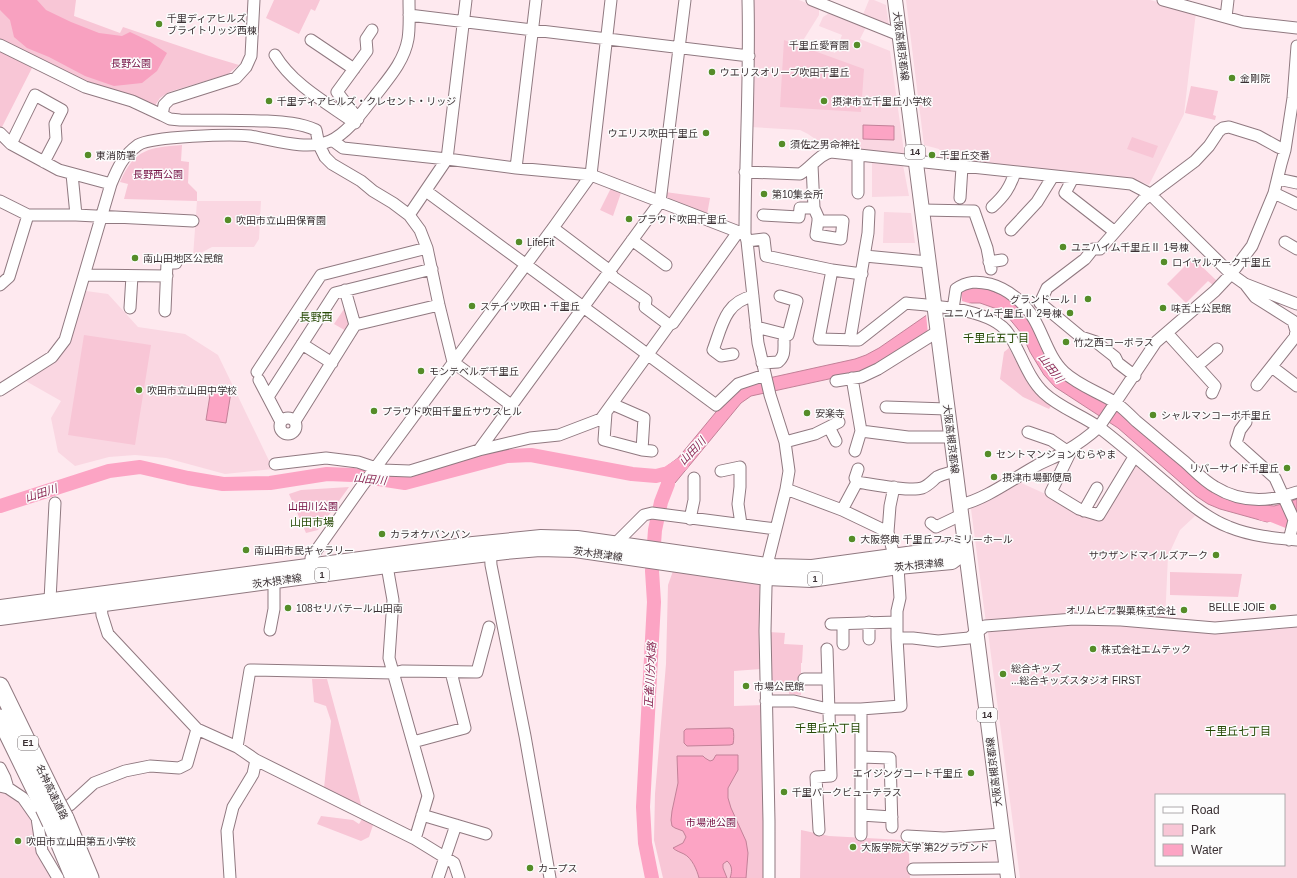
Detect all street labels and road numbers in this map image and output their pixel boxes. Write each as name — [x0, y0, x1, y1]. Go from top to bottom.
street label: 大阪高槻京都線 — [891, 11, 911, 81]
road number: 14 — [905, 145, 925, 159]
street label: 大阪高槻京都線 — [941, 404, 961, 474]
street label: 茨木摂津線 — [572, 545, 624, 563]
street label: 茨木摂津線 — [894, 557, 944, 573]
road number: 1 — [315, 568, 329, 582]
street label: 茨木摂津線 — [251, 572, 303, 590]
road number: 1 — [808, 572, 822, 586]
road number: 14 — [977, 708, 997, 722]
road number: E1 — [18, 736, 38, 750]
street label: 大阪高槻京都線 — [984, 737, 1004, 807]
street label: 名神高速道路 — [34, 763, 70, 821]

